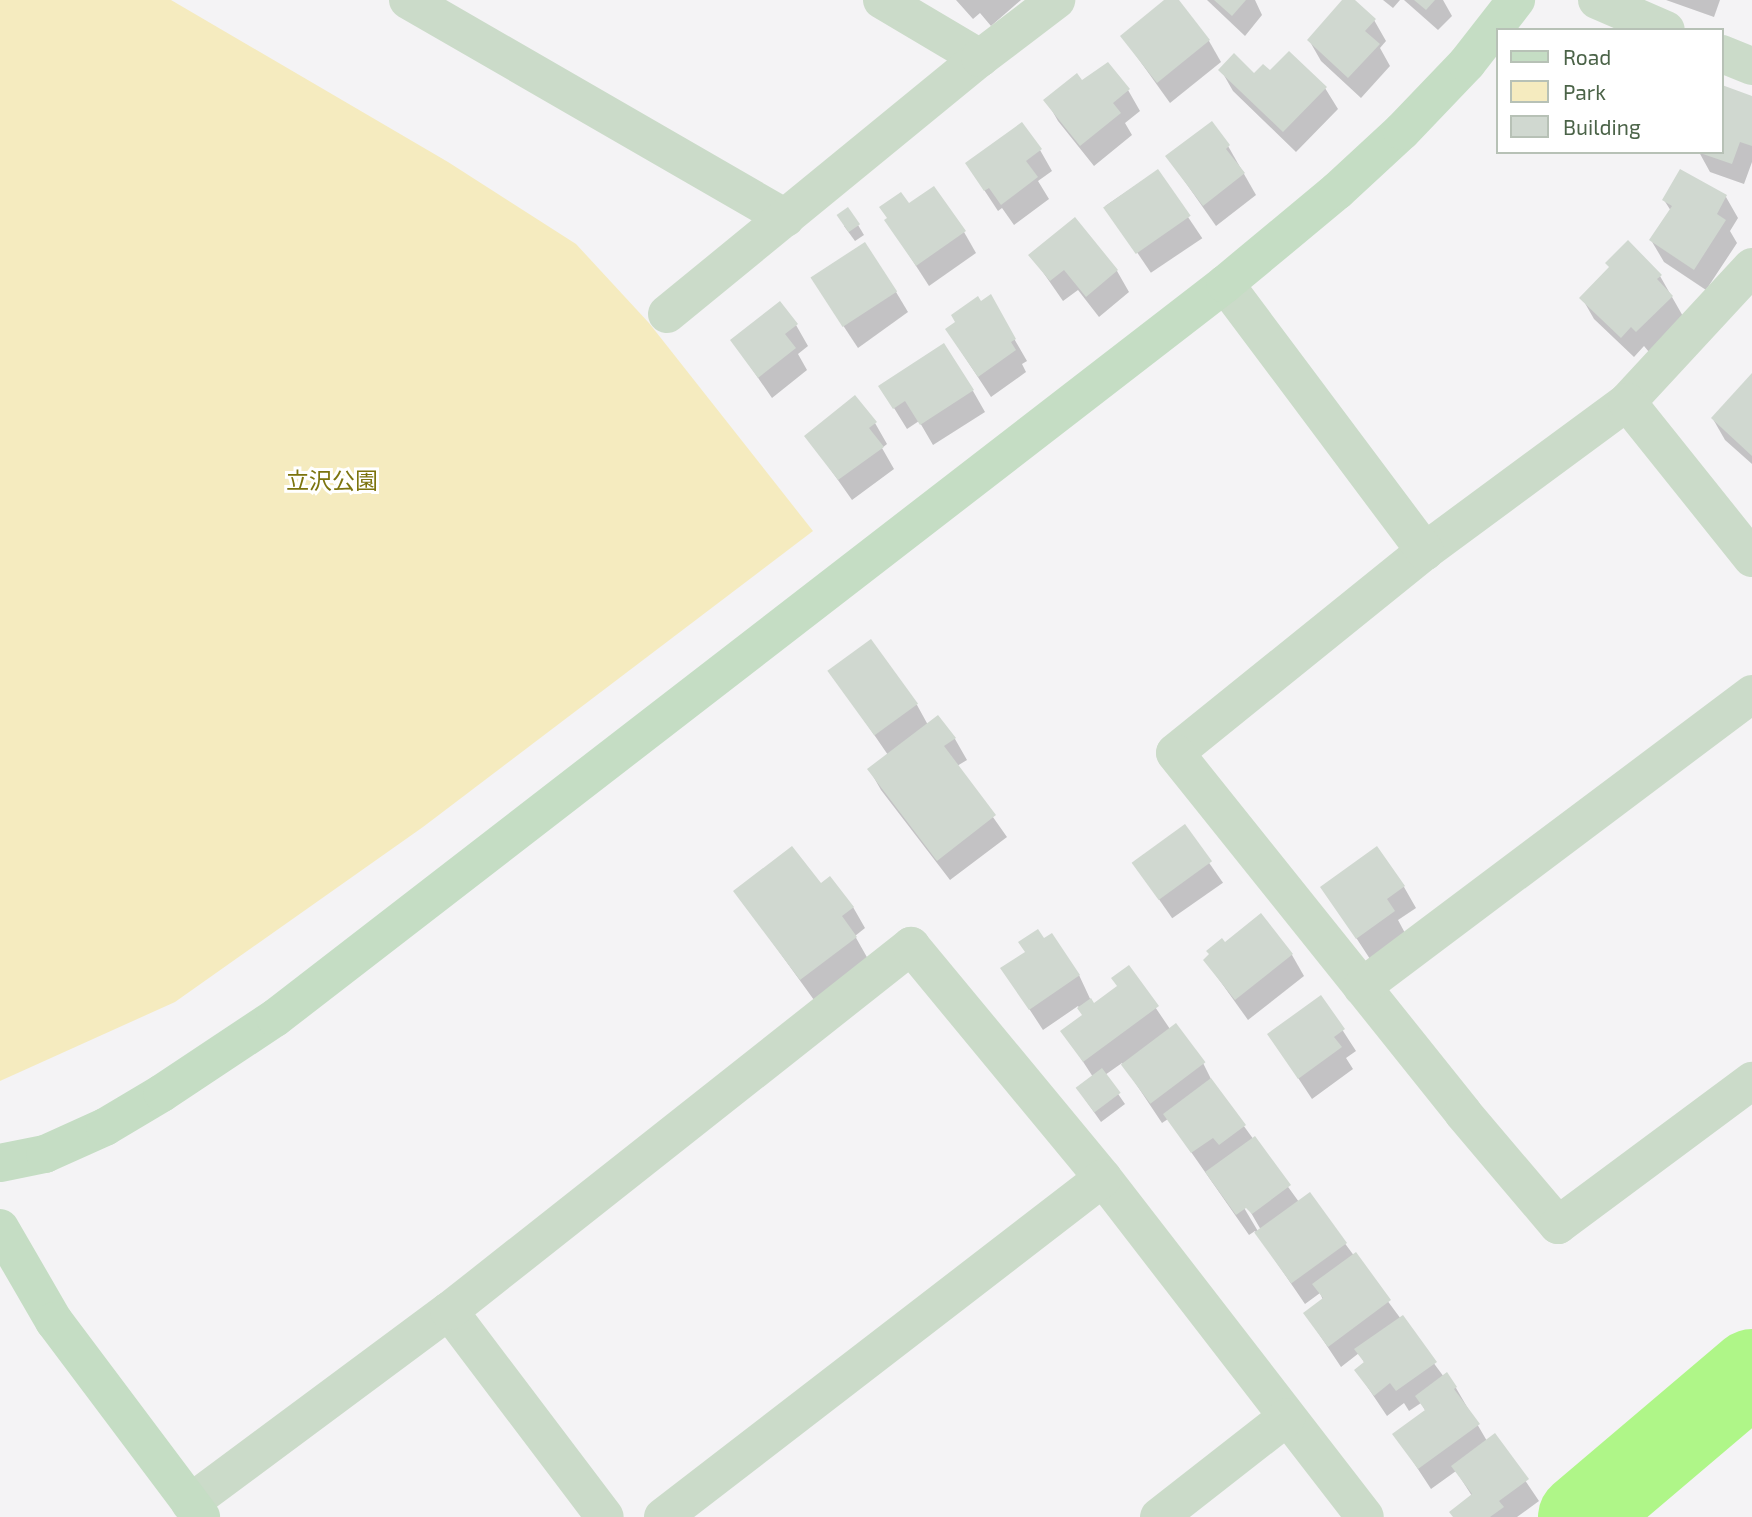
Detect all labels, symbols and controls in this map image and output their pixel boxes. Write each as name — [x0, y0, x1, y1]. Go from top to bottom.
legend — [1496, 28, 1724, 154]
text: Road — [1563, 44, 1611, 69]
text: Park — [1563, 79, 1606, 104]
text: Building — [1563, 114, 1641, 139]
park label: 立沢公園 — [286, 466, 378, 494]

